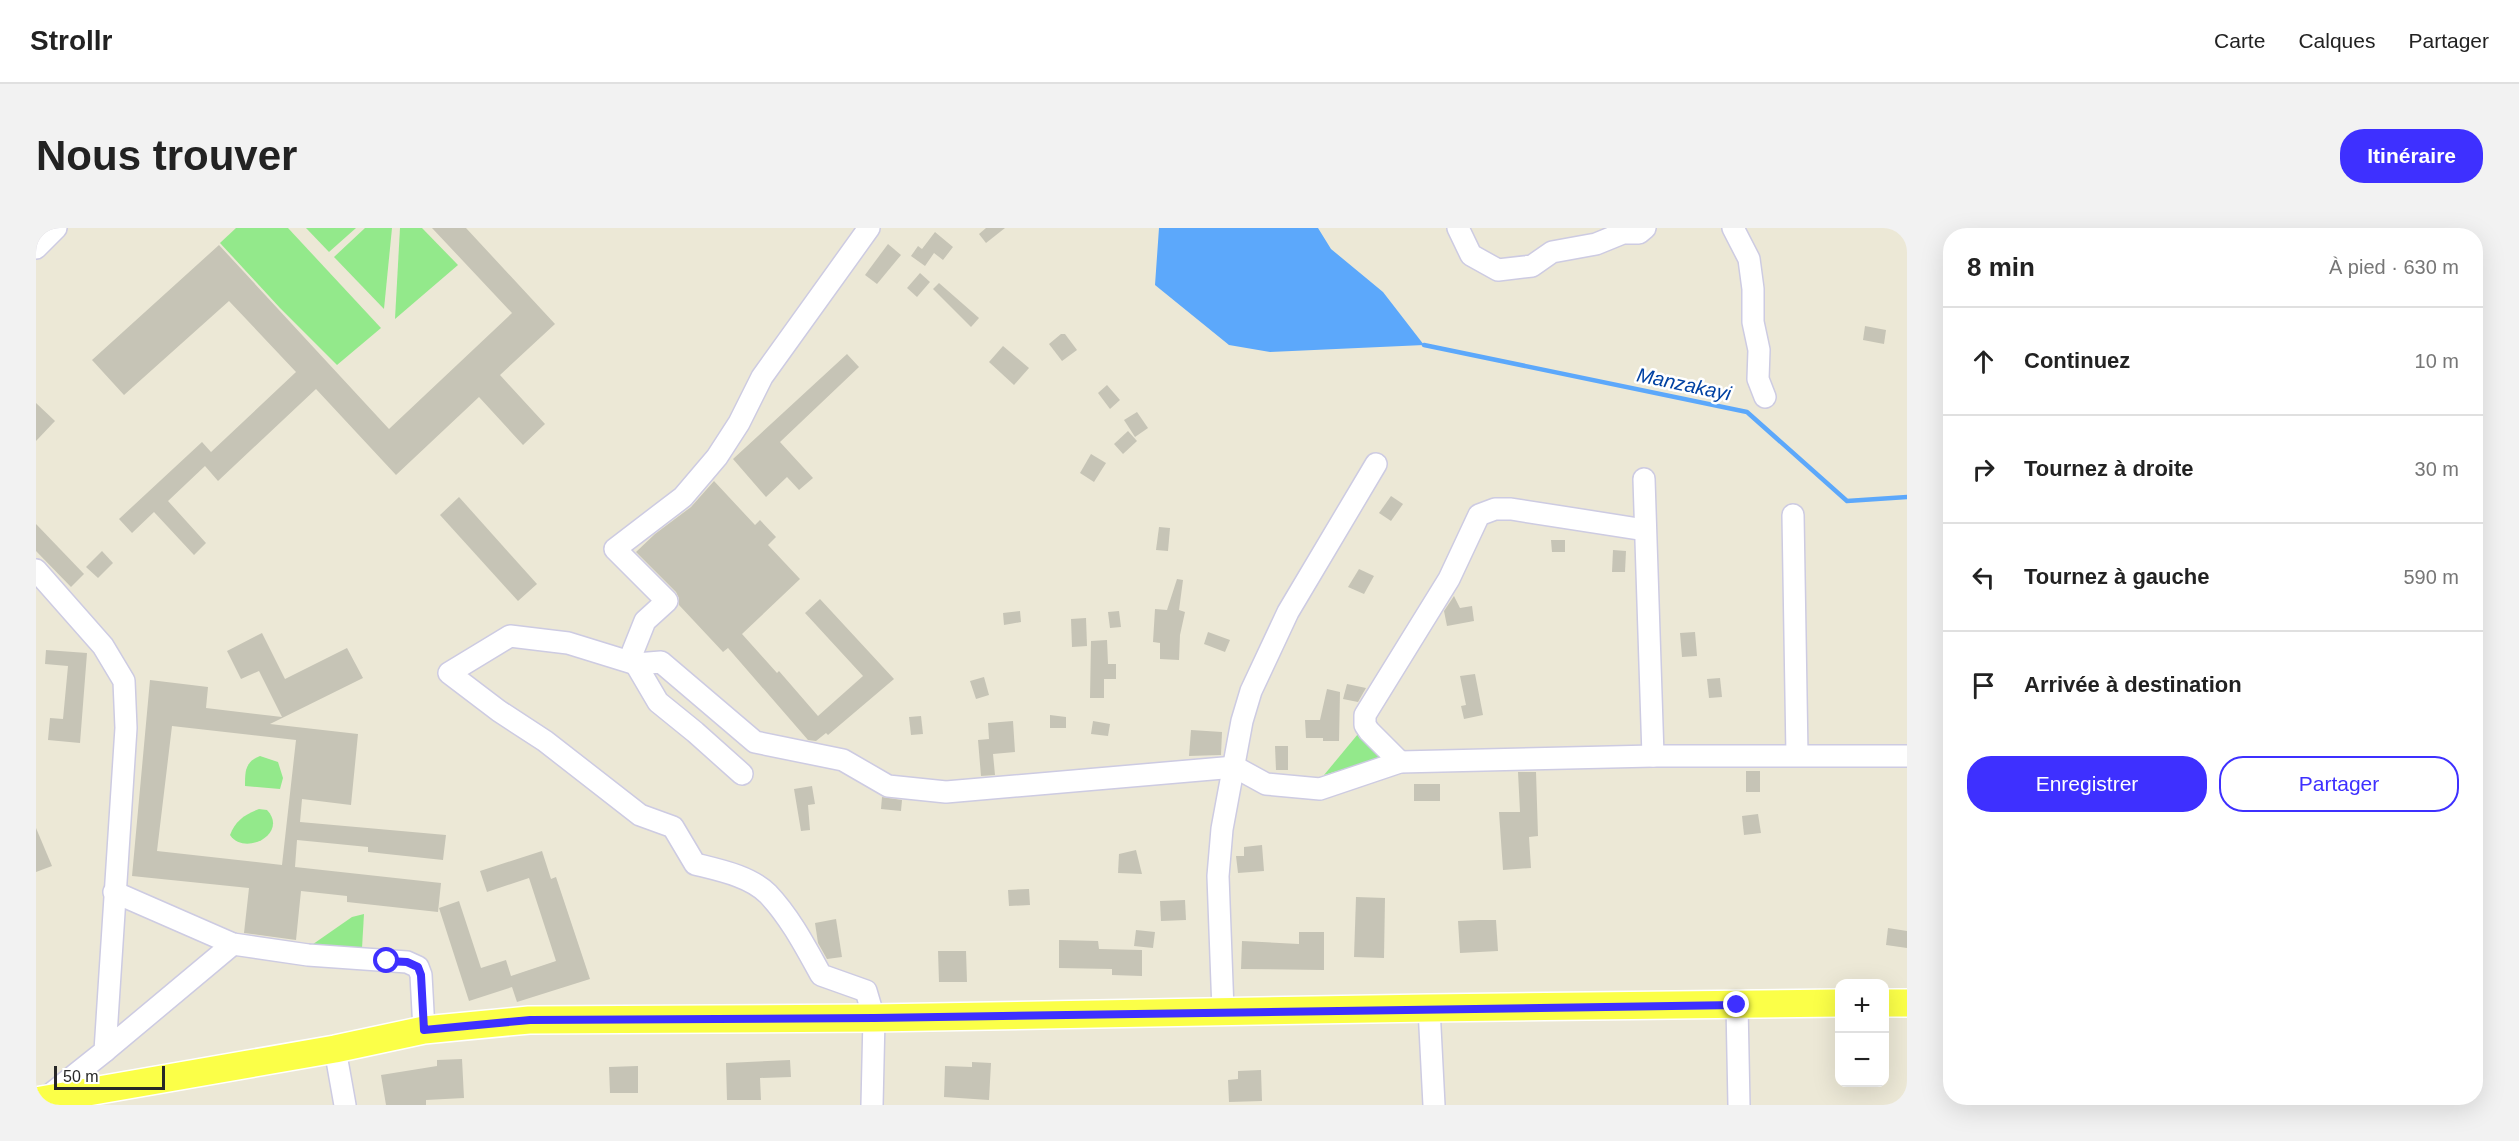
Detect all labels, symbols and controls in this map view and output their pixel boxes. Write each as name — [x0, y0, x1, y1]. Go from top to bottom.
text: Strollr — [30, 25, 112, 56]
text: Carte — [2214, 29, 2265, 52]
text: Calques — [2298, 29, 2375, 52]
text: Partager — [2408, 29, 2489, 52]
button: Itinéraire — [2340, 129, 2483, 183]
text: Nous trouver — [36, 132, 297, 179]
text: 8 min — [1967, 252, 2035, 282]
text: À pied · 630 m — [2329, 256, 2459, 278]
icon: ahead — [1967, 345, 2000, 378]
text: Continuez — [2024, 348, 2130, 373]
text: 10 m — [2415, 350, 2459, 372]
water label: Manzakayi — [1635, 363, 1734, 405]
icon: right — [1967, 453, 2000, 486]
text: Tournez à droite — [2024, 456, 2194, 481]
text: 30 m — [2415, 458, 2459, 480]
icon: left — [1967, 561, 2000, 594]
text: Tournez à gauche — [2024, 564, 2209, 589]
text: 590 m — [2403, 566, 2459, 588]
icon: arrive — [1967, 669, 2000, 702]
text: Arrivée à destination — [2024, 672, 2242, 697]
button: Enregistrer — [1967, 756, 2207, 812]
button: Partager — [2219, 756, 2459, 812]
route start — [373, 947, 399, 973]
map controls — [1835, 979, 1889, 1087]
button: + — [1835, 979, 1889, 1033]
route end — [1723, 991, 1749, 1017]
button: − — [1835, 1033, 1889, 1087]
scale bar — [54, 1063, 165, 1090]
text: 50 m — [63, 1068, 99, 1085]

